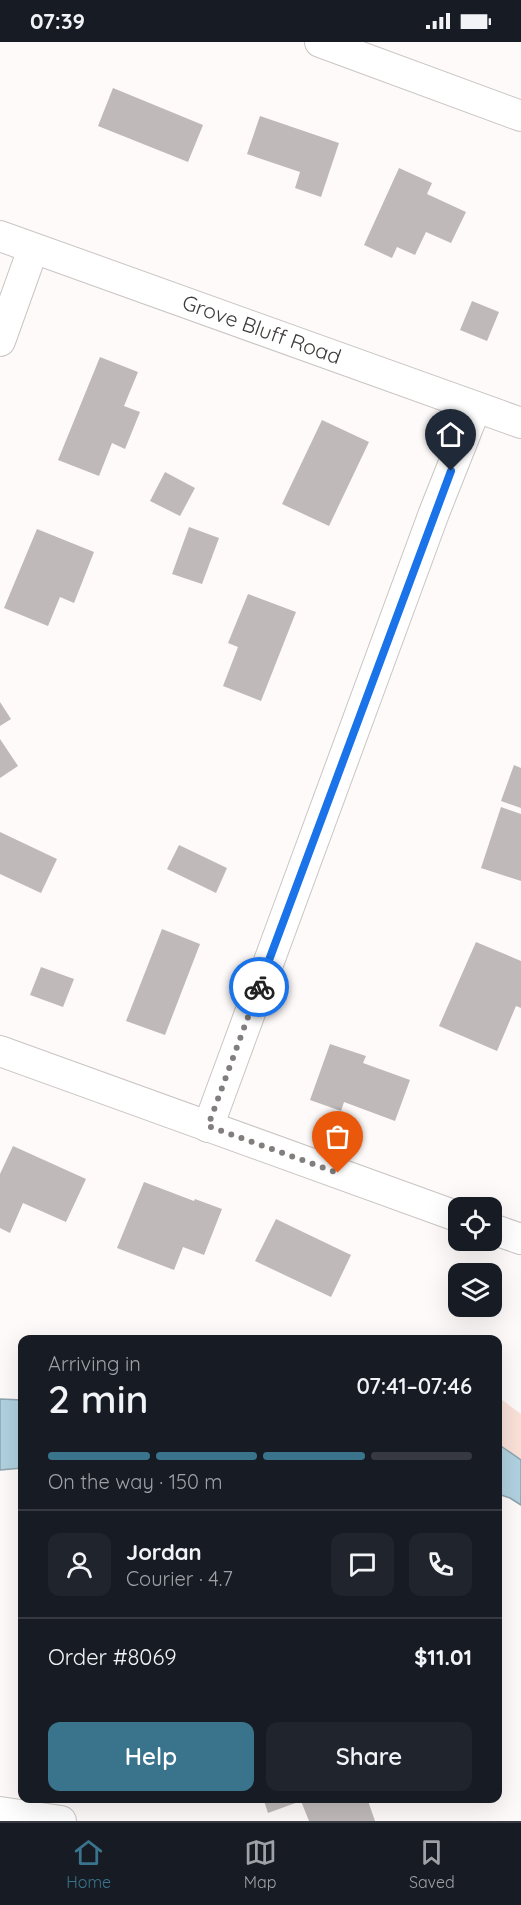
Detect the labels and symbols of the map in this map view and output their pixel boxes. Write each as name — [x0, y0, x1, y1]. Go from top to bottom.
street label: Grove Bluff Road — [179, 289, 345, 369]
pin — [425, 409, 476, 471]
courier — [229, 957, 289, 1017]
pin — [312, 1111, 363, 1173]

